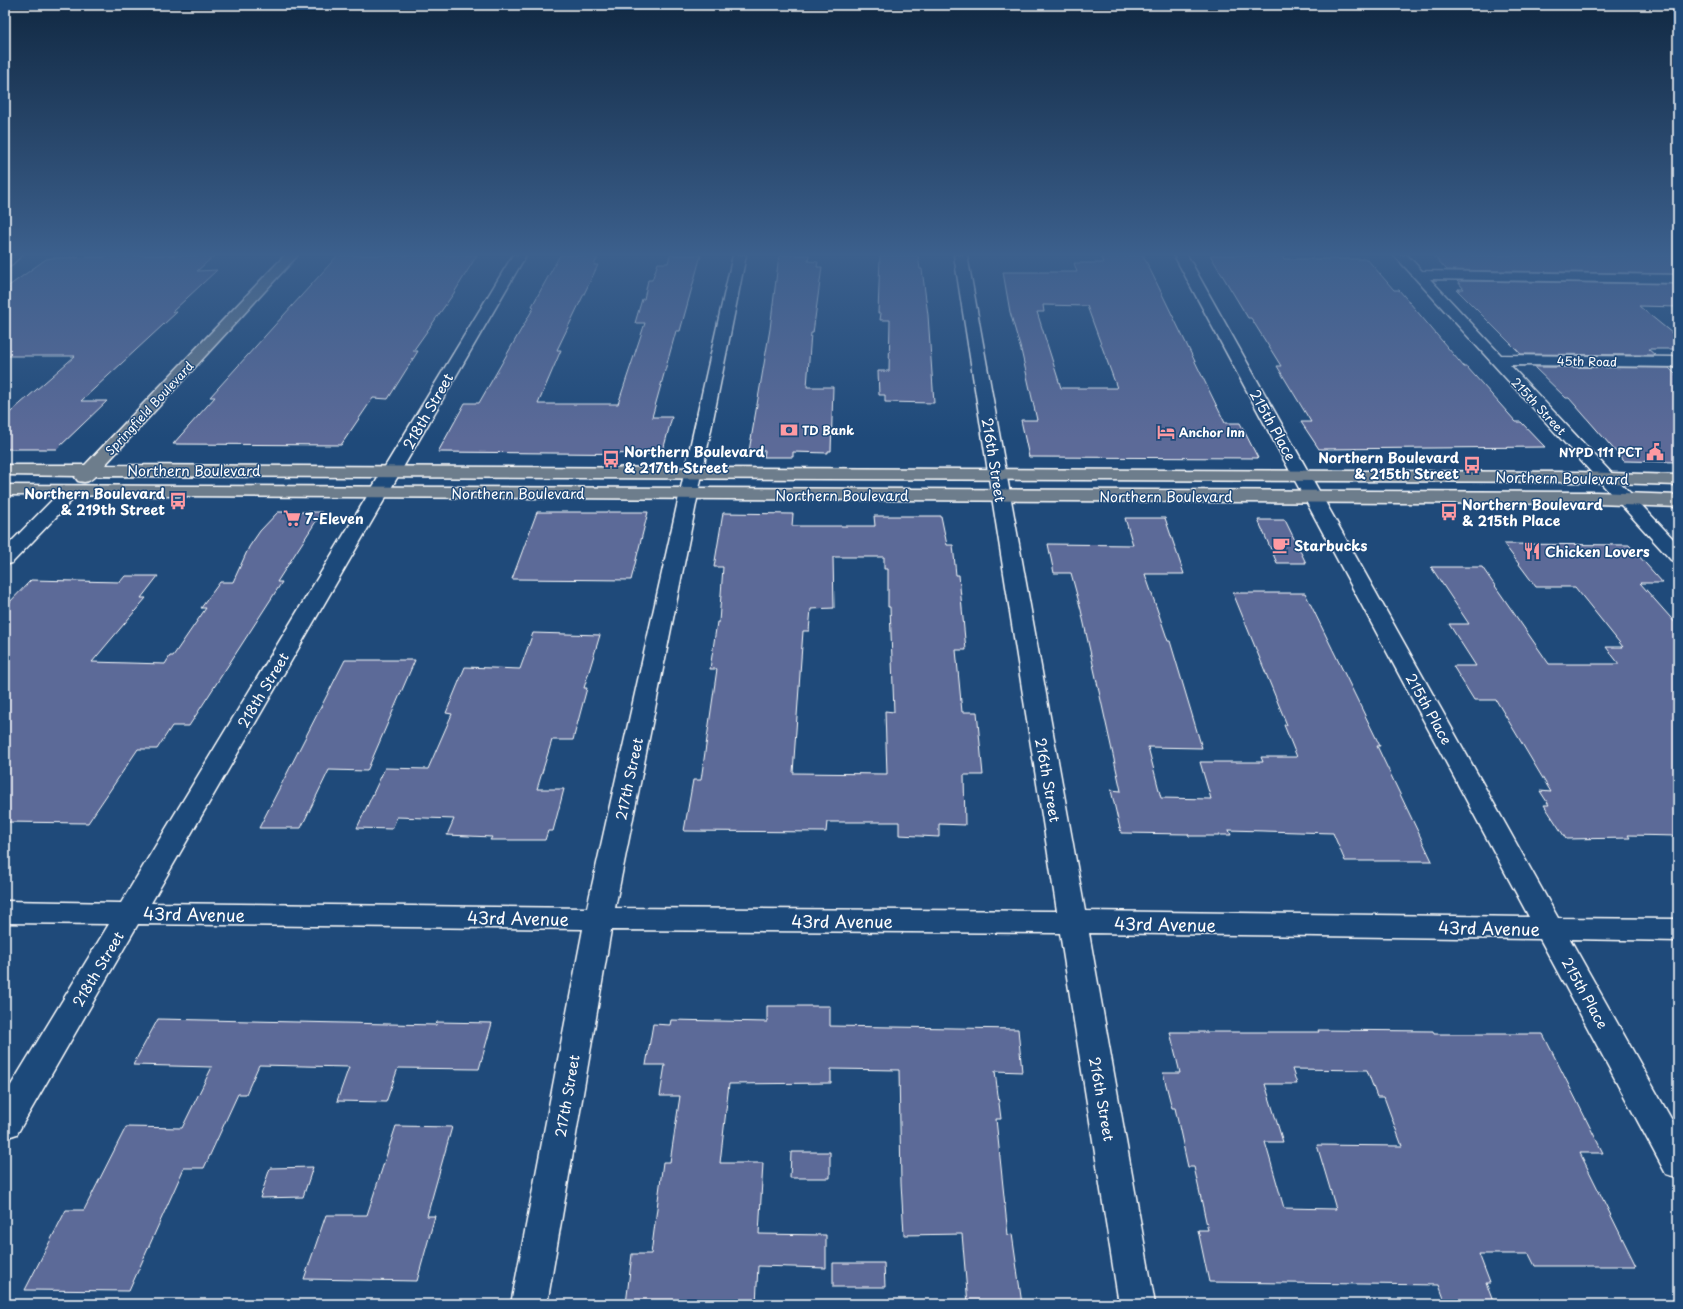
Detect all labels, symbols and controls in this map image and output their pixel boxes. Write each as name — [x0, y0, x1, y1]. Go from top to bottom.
street label: 45th Road — [1557, 351, 1617, 371]
street label: Springfield Boulevard — [101, 357, 198, 459]
street label: 218th Street — [398, 369, 458, 453]
street label: 215th Street — [1508, 373, 1571, 439]
street label: 215th Place — [1245, 386, 1301, 464]
street label: 216th Street — [977, 416, 1011, 504]
bank icon: TD Bank — [779, 420, 799, 440]
place label: TD Bank — [802, 421, 854, 439]
hotel icon: Anchor Inn — [1156, 422, 1176, 442]
place label: Anchor Inn — [1179, 423, 1245, 441]
place label: Northern Boulevard & 217th Street — [624, 441, 766, 478]
public building icon: NYPD 111 PCT — [1645, 442, 1665, 462]
place label: NYPD 111 PCT — [1559, 443, 1642, 461]
place label: Northern Boulevard & 215th Street — [1318, 447, 1460, 484]
bus stop icon: Northern Boulevard & 217th Street — [601, 449, 621, 469]
bus stop icon: Northern Boulevard & 215th Street — [1462, 455, 1482, 475]
street label: Northern Boulevard — [127, 460, 261, 481]
street label: Northern Boulevard — [1495, 466, 1629, 490]
place label: Northern Boulevard & 219th Street — [24, 483, 166, 520]
street label: Northern Boulevard — [451, 483, 585, 504]
street label: Northern Boulevard — [775, 485, 909, 506]
street label: Northern Boulevard — [1099, 486, 1233, 507]
bus stop icon: Northern Boulevard & 219th Street — [168, 491, 188, 511]
place label: Northern Boulevard & 215th Place — [1462, 494, 1604, 531]
bus stop icon: Northern Boulevard & 215th Place — [1439, 502, 1459, 522]
supermarket icon: 7-Eleven — [282, 508, 302, 528]
place label: 7-Eleven — [305, 508, 364, 529]
cafe icon: Starbucks — [1271, 535, 1291, 555]
place label: Starbucks — [1294, 535, 1368, 556]
restaurant icon: Chicken Lovers — [1522, 541, 1542, 561]
place label: Chicken Lovers — [1545, 541, 1650, 562]
street label: 218th Street — [232, 648, 294, 732]
street label: 215th Place — [1401, 670, 1457, 748]
street label: 217th Street — [610, 736, 648, 822]
street label: 216th Street — [1030, 736, 1066, 824]
street label: 43rd Avenue — [143, 900, 245, 928]
street label: 43rd Avenue — [467, 904, 569, 932]
street label: 43rd Avenue — [791, 908, 893, 934]
street label: 43rd Avenue — [1114, 910, 1216, 938]
street label: 43rd Avenue — [1438, 914, 1540, 942]
street label: 218th Street — [67, 927, 129, 1011]
street label: 215th Place — [1557, 954, 1613, 1032]
street label: 217th Street — [549, 1053, 585, 1139]
street label: 216th Street — [1084, 1055, 1120, 1143]

